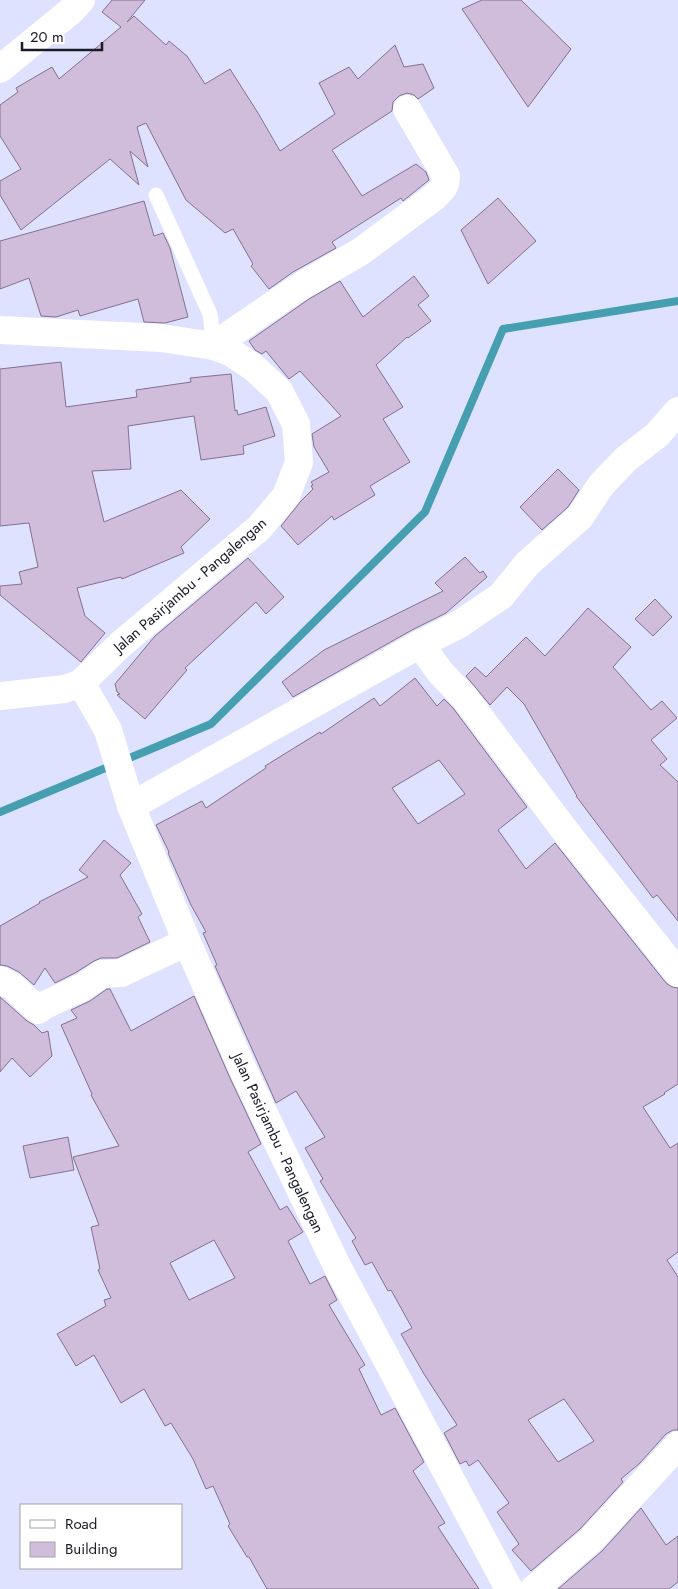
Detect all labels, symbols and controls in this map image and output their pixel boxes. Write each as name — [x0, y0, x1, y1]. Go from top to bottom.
scale bar — [22, 20, 102, 52]
text: 20 m — [30, 26, 64, 48]
street label: Jalan Pasirjambu - Pangalengan — [107, 512, 271, 659]
street label: Jalan Pasirjambu - Pangalengan — [226, 1047, 329, 1237]
legend — [20, 1504, 182, 1569]
text: Road — [65, 1513, 97, 1535]
text: Building — [65, 1538, 117, 1560]

